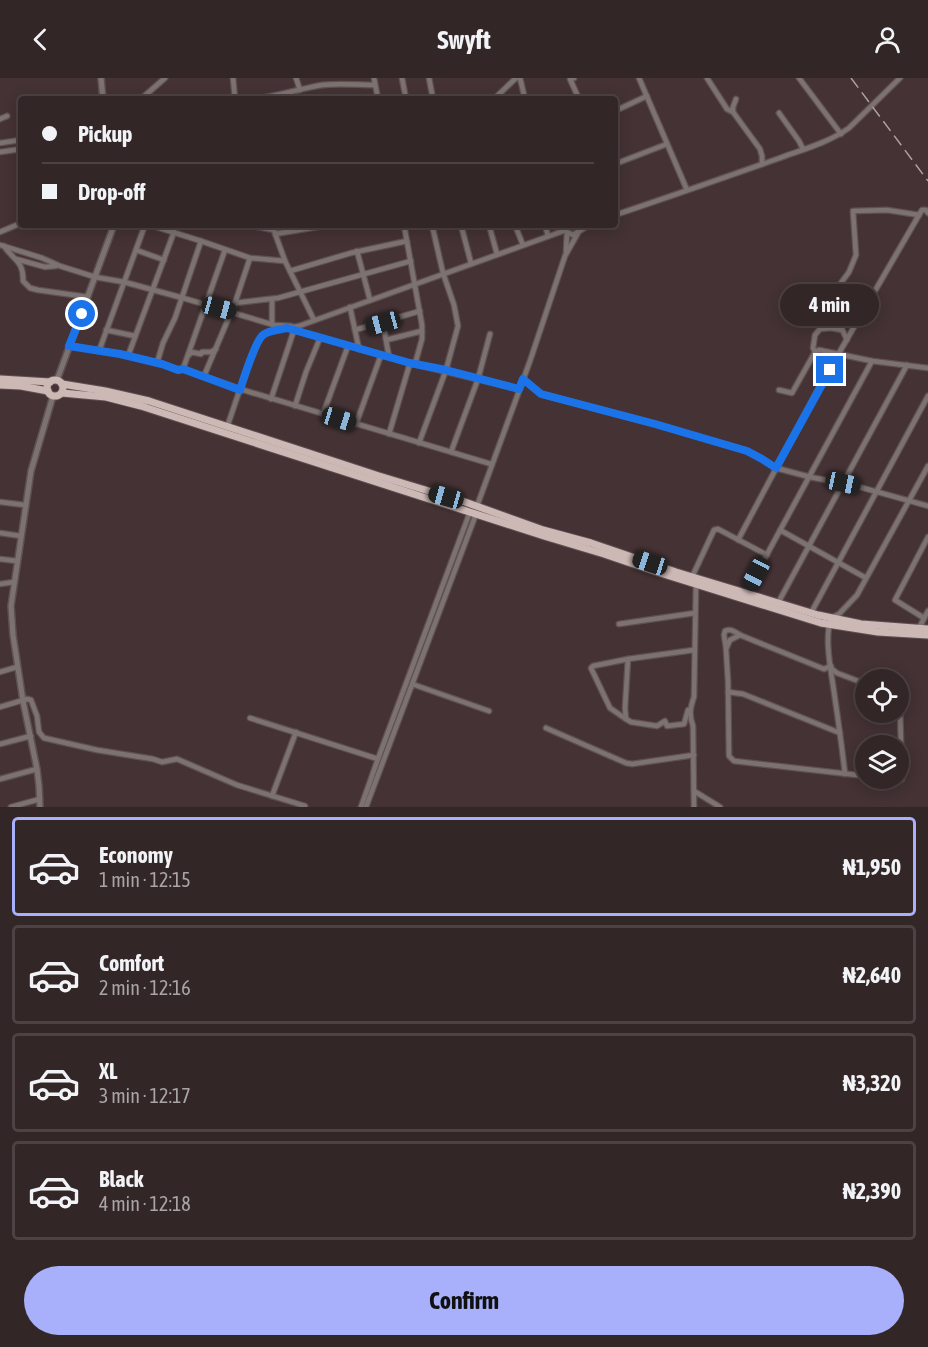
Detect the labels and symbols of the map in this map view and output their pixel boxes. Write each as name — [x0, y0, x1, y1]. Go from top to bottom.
callout: 4 min — [780, 283, 880, 325]
car — [199, 295, 239, 321]
route start — [68, 300, 95, 327]
car — [363, 310, 403, 336]
route end — [816, 356, 843, 383]
car — [319, 405, 359, 433]
car — [824, 470, 862, 496]
car — [426, 483, 466, 511]
car — [630, 549, 670, 577]
car — [740, 554, 772, 594]

